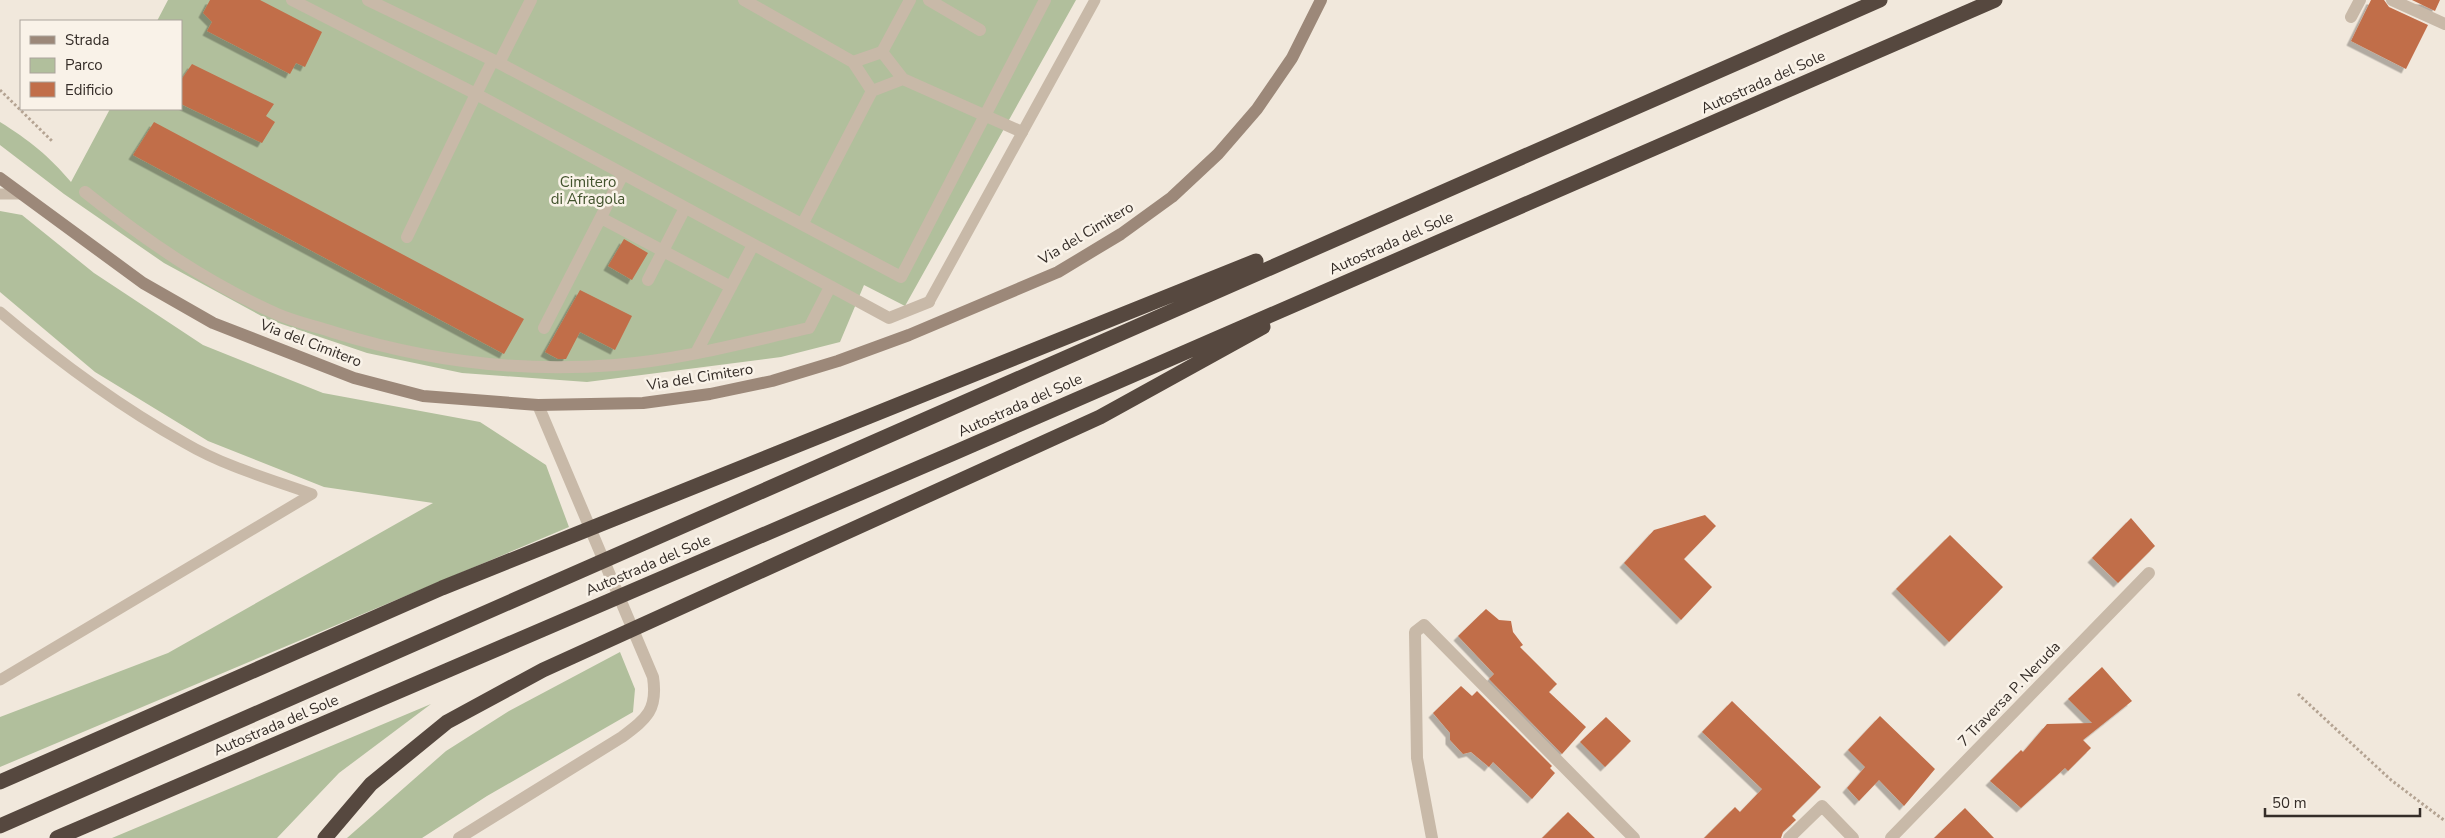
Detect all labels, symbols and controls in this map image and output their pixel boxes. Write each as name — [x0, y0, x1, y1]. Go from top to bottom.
legend — [20, 20, 182, 110]
text: Strada — [65, 30, 109, 50]
street label: Autostrada del Sole — [1698, 46, 1828, 118]
text: Parco — [65, 55, 103, 75]
text: Edificio — [65, 80, 113, 100]
park label: Cimitero di Afragola — [551, 172, 625, 209]
street label: Via del Cimitero — [1034, 197, 1137, 270]
street label: Autostrada del Sole — [1326, 207, 1456, 279]
street label: Via del Cimitero — [256, 314, 365, 372]
street label: Via del Cimitero — [644, 359, 755, 395]
street label: Autostrada del Sole — [955, 369, 1085, 441]
street label: Autostrada del Sole — [582, 530, 714, 600]
street label: 7 Traversa P. Neruda — [1953, 637, 2065, 751]
street label: Autostrada del Sole — [210, 690, 342, 760]
scale bar — [2265, 786, 2420, 818]
text: 50 m — [2272, 793, 2307, 813]

